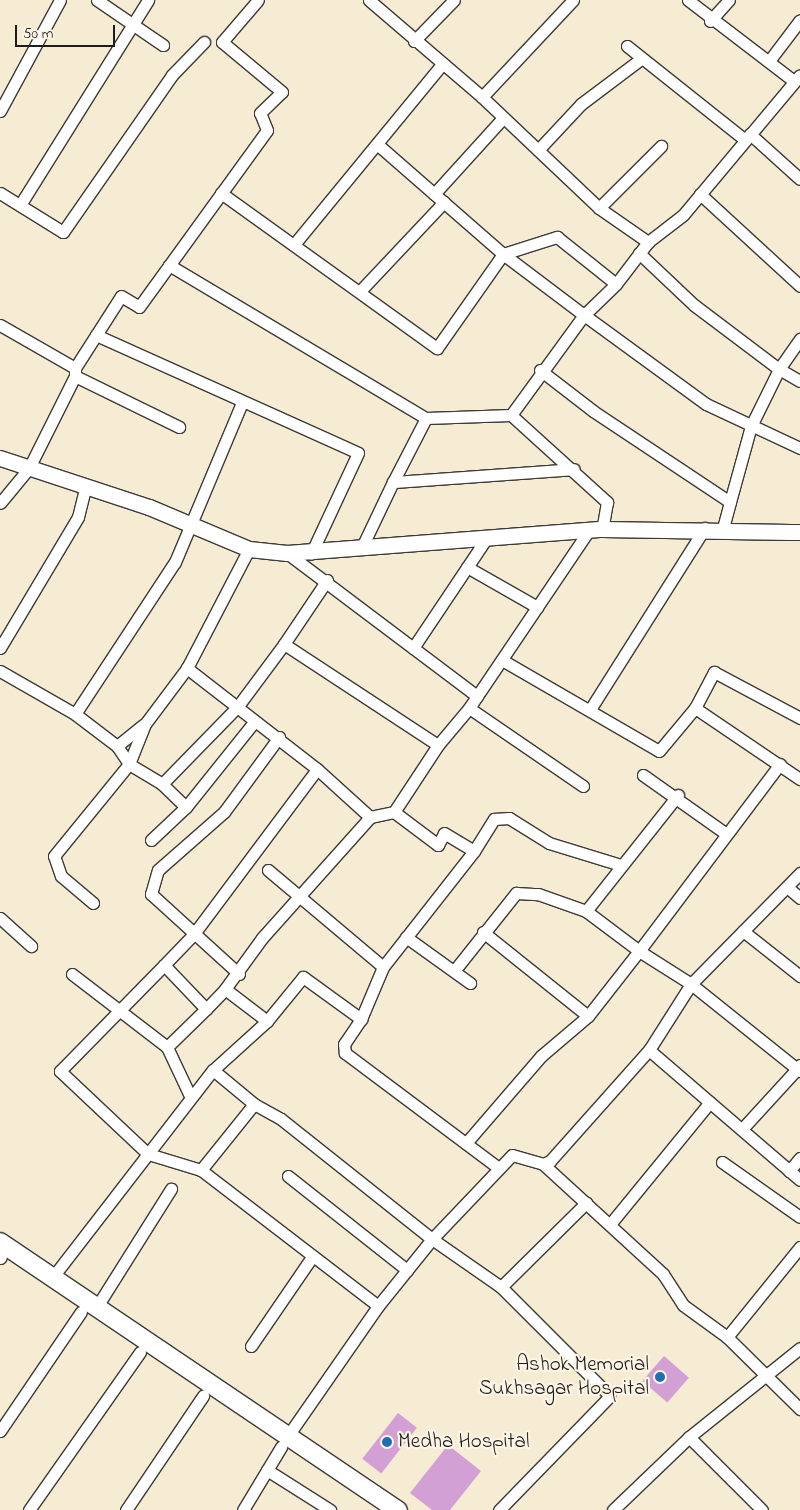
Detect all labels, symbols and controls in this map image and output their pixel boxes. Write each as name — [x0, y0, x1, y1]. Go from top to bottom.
scale bar — [18, 15, 118, 47]
text: 50 m — [23, 23, 53, 45]
place label: Ashok Memorial Sukhsagar Hospital — [479, 1352, 649, 1402]
marker: Ashok Memorial Sukhsagar Hospital — [653, 1370, 667, 1384]
place label: Medha Hospital — [398, 1429, 529, 1455]
marker: Medha Hospital — [380, 1435, 394, 1449]

